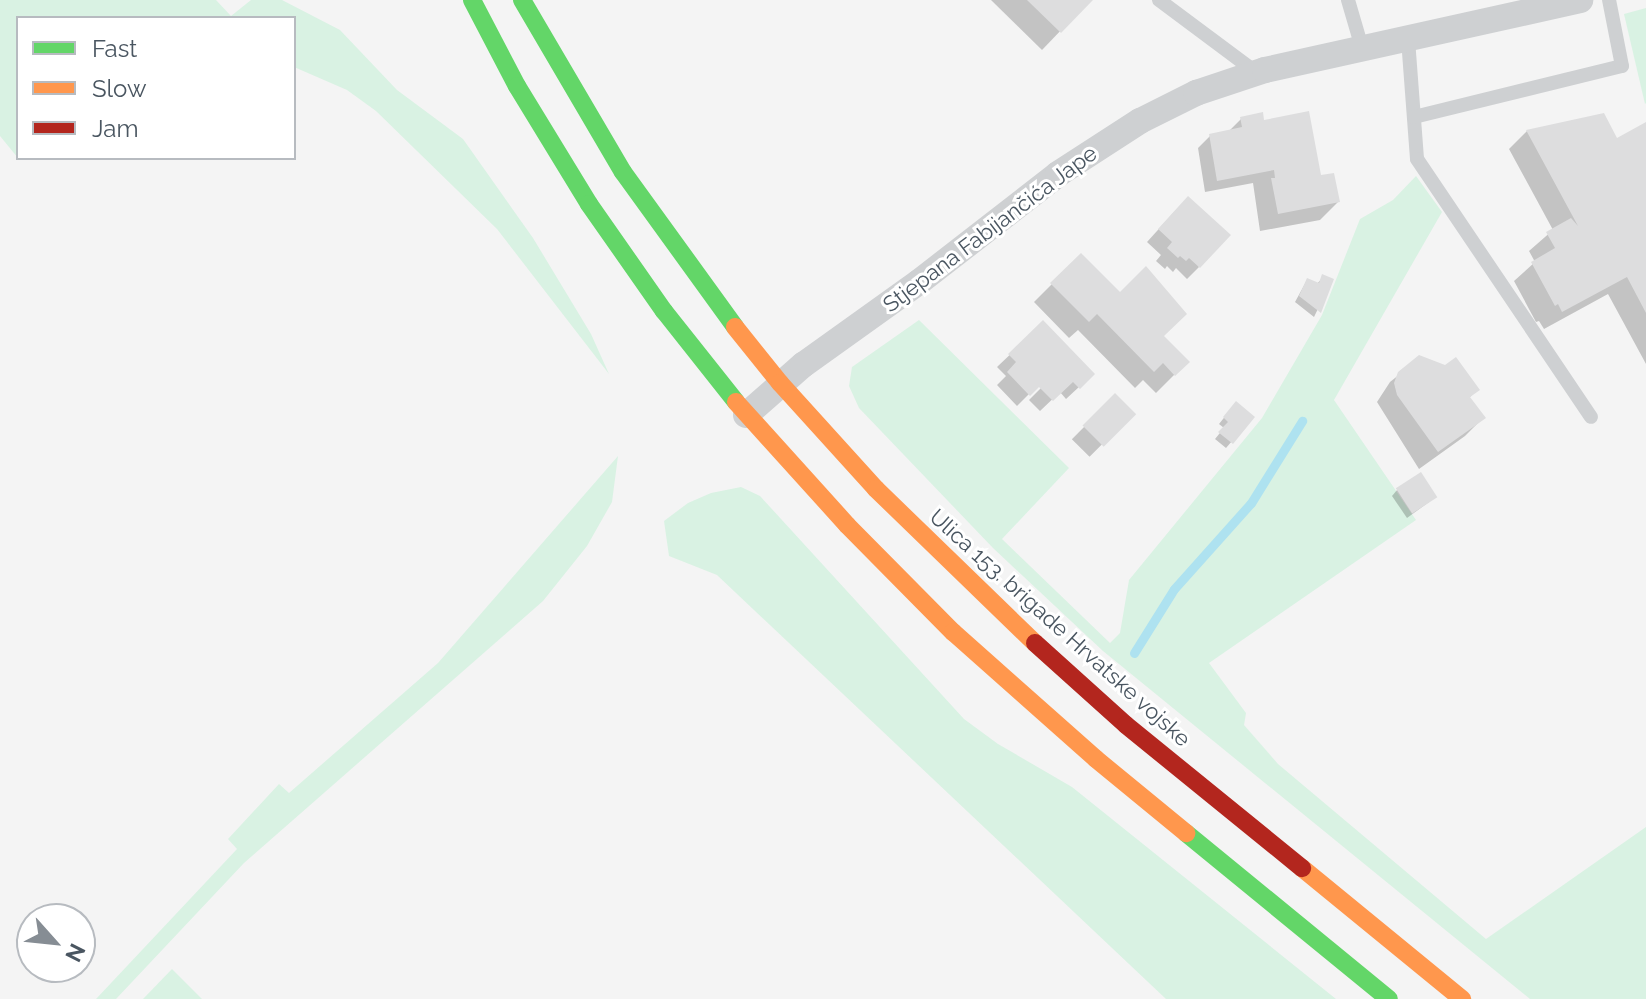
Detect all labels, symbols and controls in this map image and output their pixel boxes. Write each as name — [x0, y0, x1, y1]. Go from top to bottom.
legend — [16, 16, 296, 160]
text: Fast — [92, 34, 137, 63]
text: Slow — [92, 74, 146, 103]
text: Jam — [92, 114, 138, 143]
street label: Stjepana Fabijančića Jape — [878, 140, 1102, 318]
street label: Ulica 153. brigade Hrvatske vojske — [924, 504, 1196, 752]
north arrow — [16, 903, 96, 983]
text: N — [60, 940, 91, 966]

